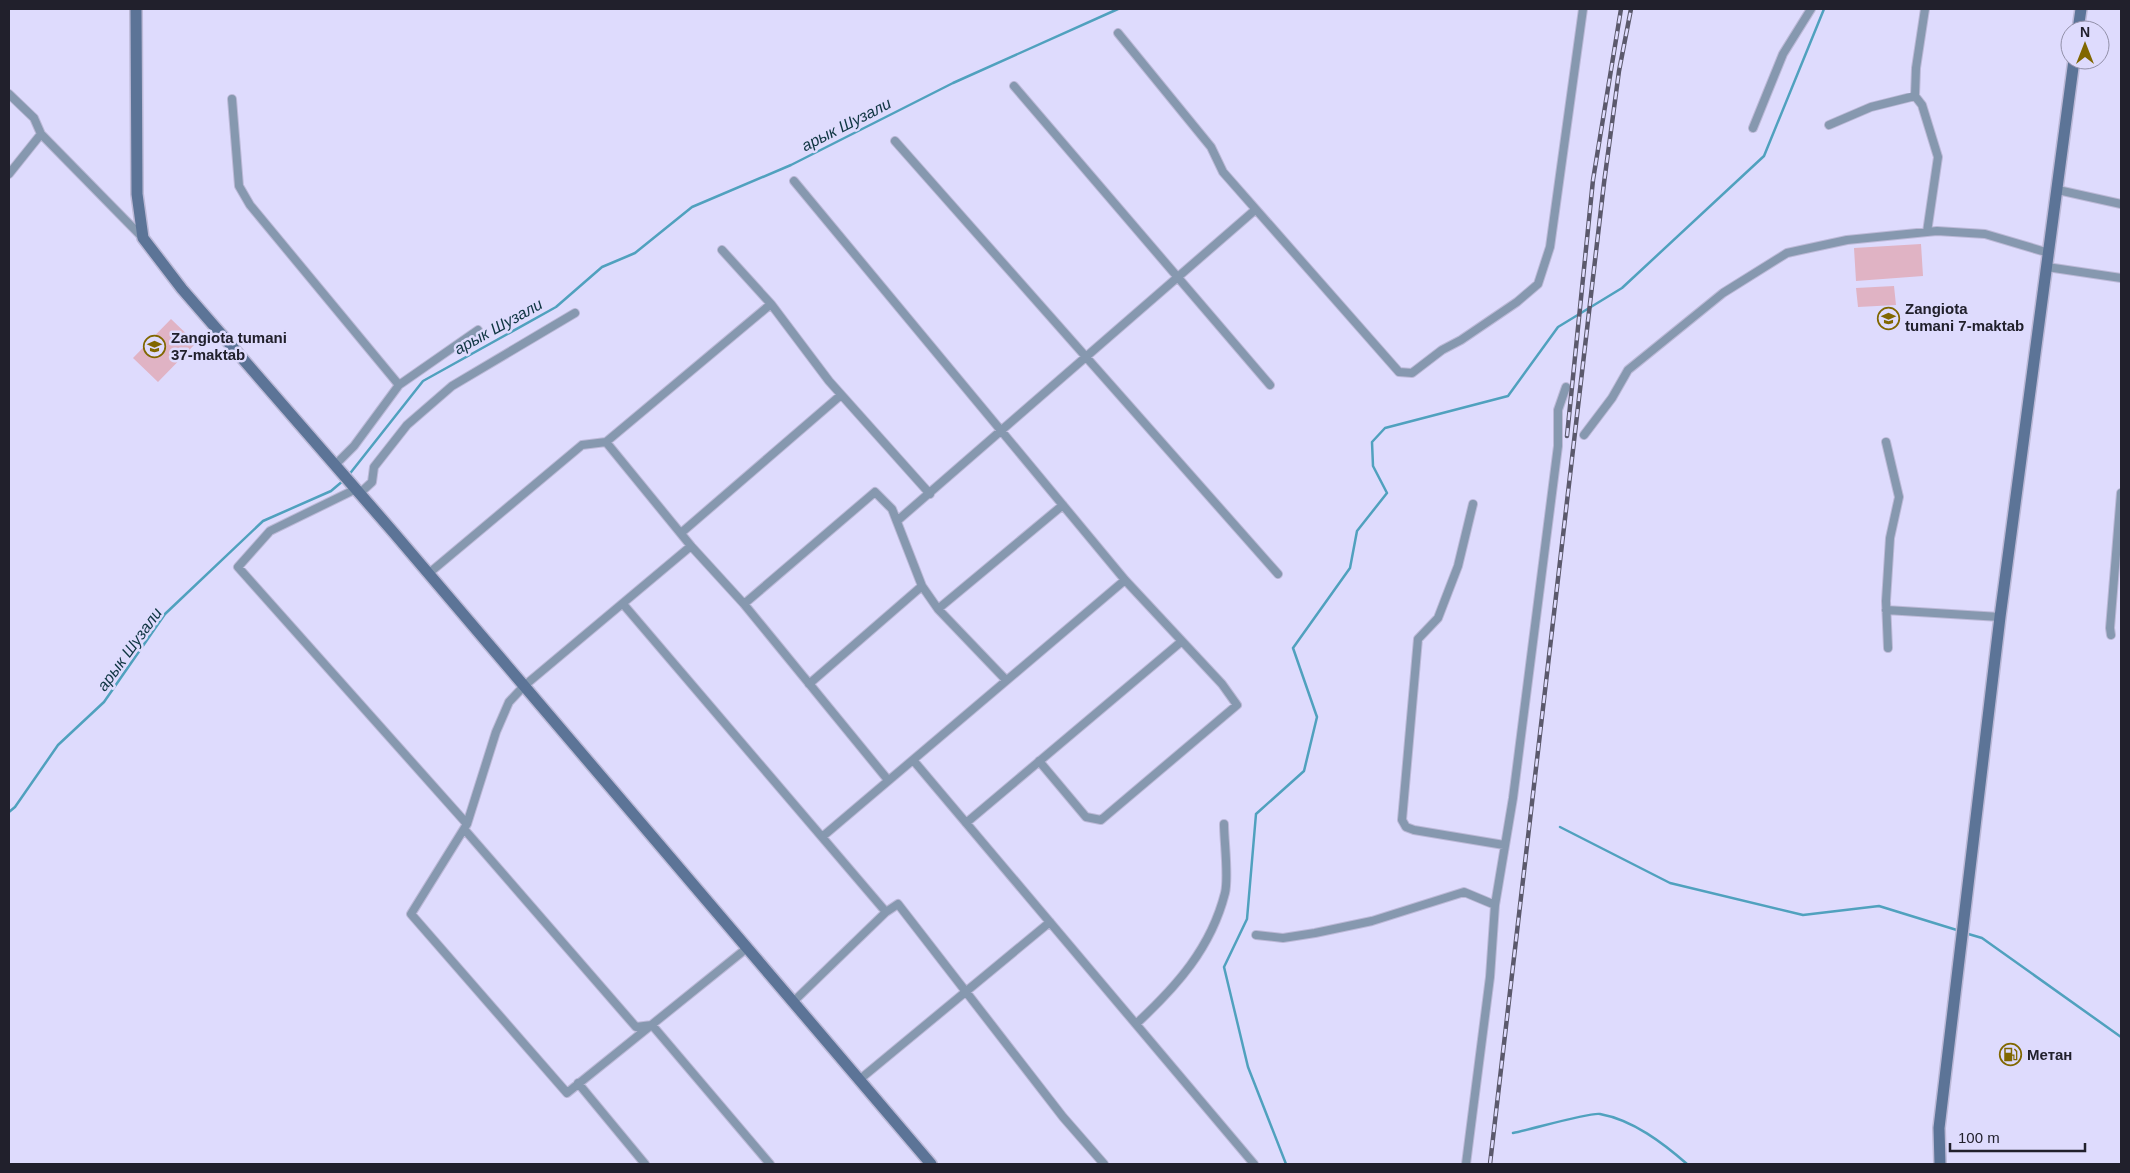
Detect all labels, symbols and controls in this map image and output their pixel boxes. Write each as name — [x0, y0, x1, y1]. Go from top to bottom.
north arrow — [2060, 20, 2110, 70]
text: N — [2080, 24, 2090, 40]
water label: арык Шузали — [799, 95, 894, 154]
water label: арык Шузали — [451, 295, 545, 358]
place label: Zangiota tumani 7-maktab — [1905, 300, 2024, 334]
school or university icon: Zangiota tumani 7-maktab — [1877, 306, 1901, 330]
place label: Zangiota tumani 37-maktab — [171, 329, 287, 363]
school or university icon: Zangiota tumani 37-maktab — [143, 335, 167, 359]
water label: арык Шузали — [94, 604, 165, 694]
fuel station icon: Метан — [1999, 1043, 2023, 1067]
place label: Метан — [2027, 1046, 2072, 1063]
scale bar — [1950, 1120, 2085, 1152]
text: 100 m — [1958, 1129, 2000, 1146]

